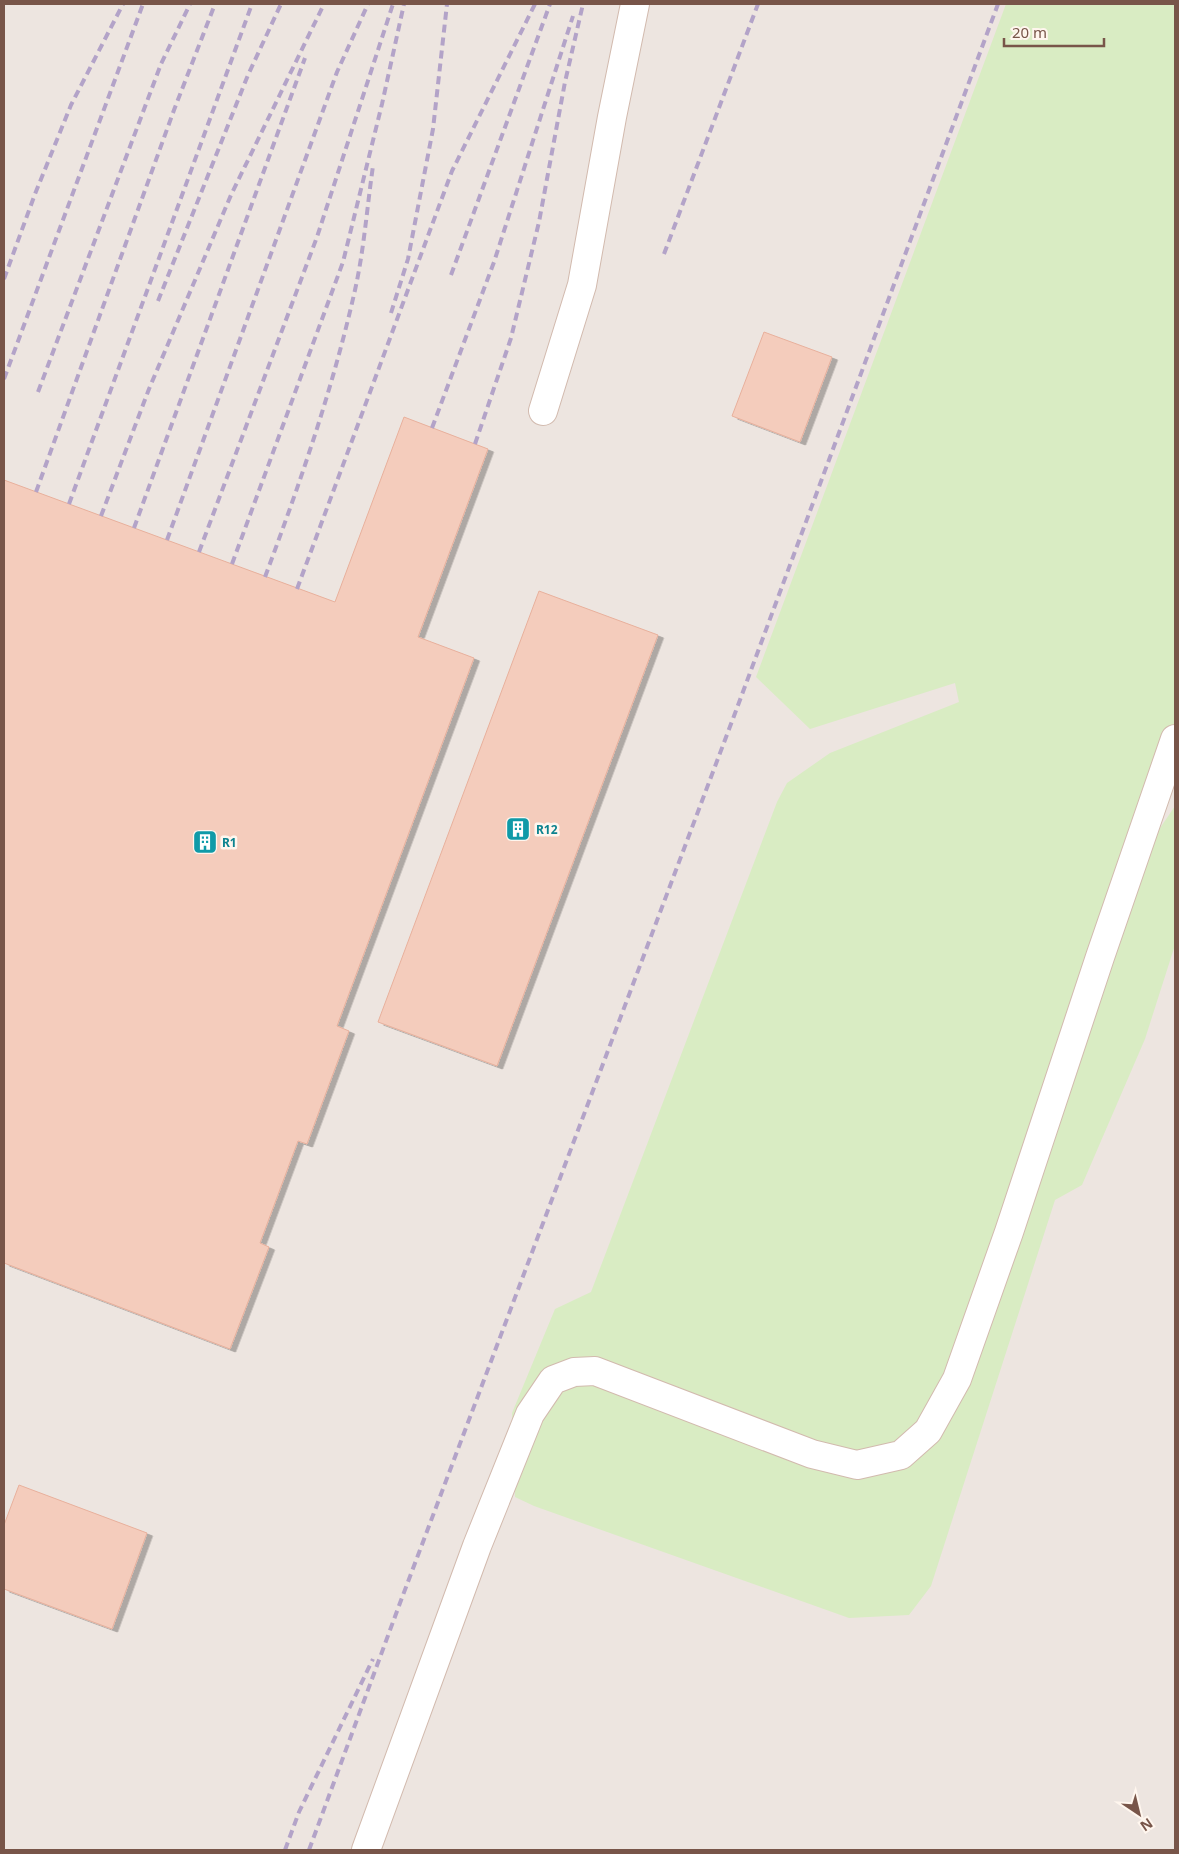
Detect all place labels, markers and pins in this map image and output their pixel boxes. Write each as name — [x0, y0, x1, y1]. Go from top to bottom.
building icon: R12 — [505, 816, 531, 842]
place label: R12 — [536, 821, 558, 838]
building icon: R1 — [192, 829, 218, 855]
place label: R1 — [222, 834, 237, 851]

